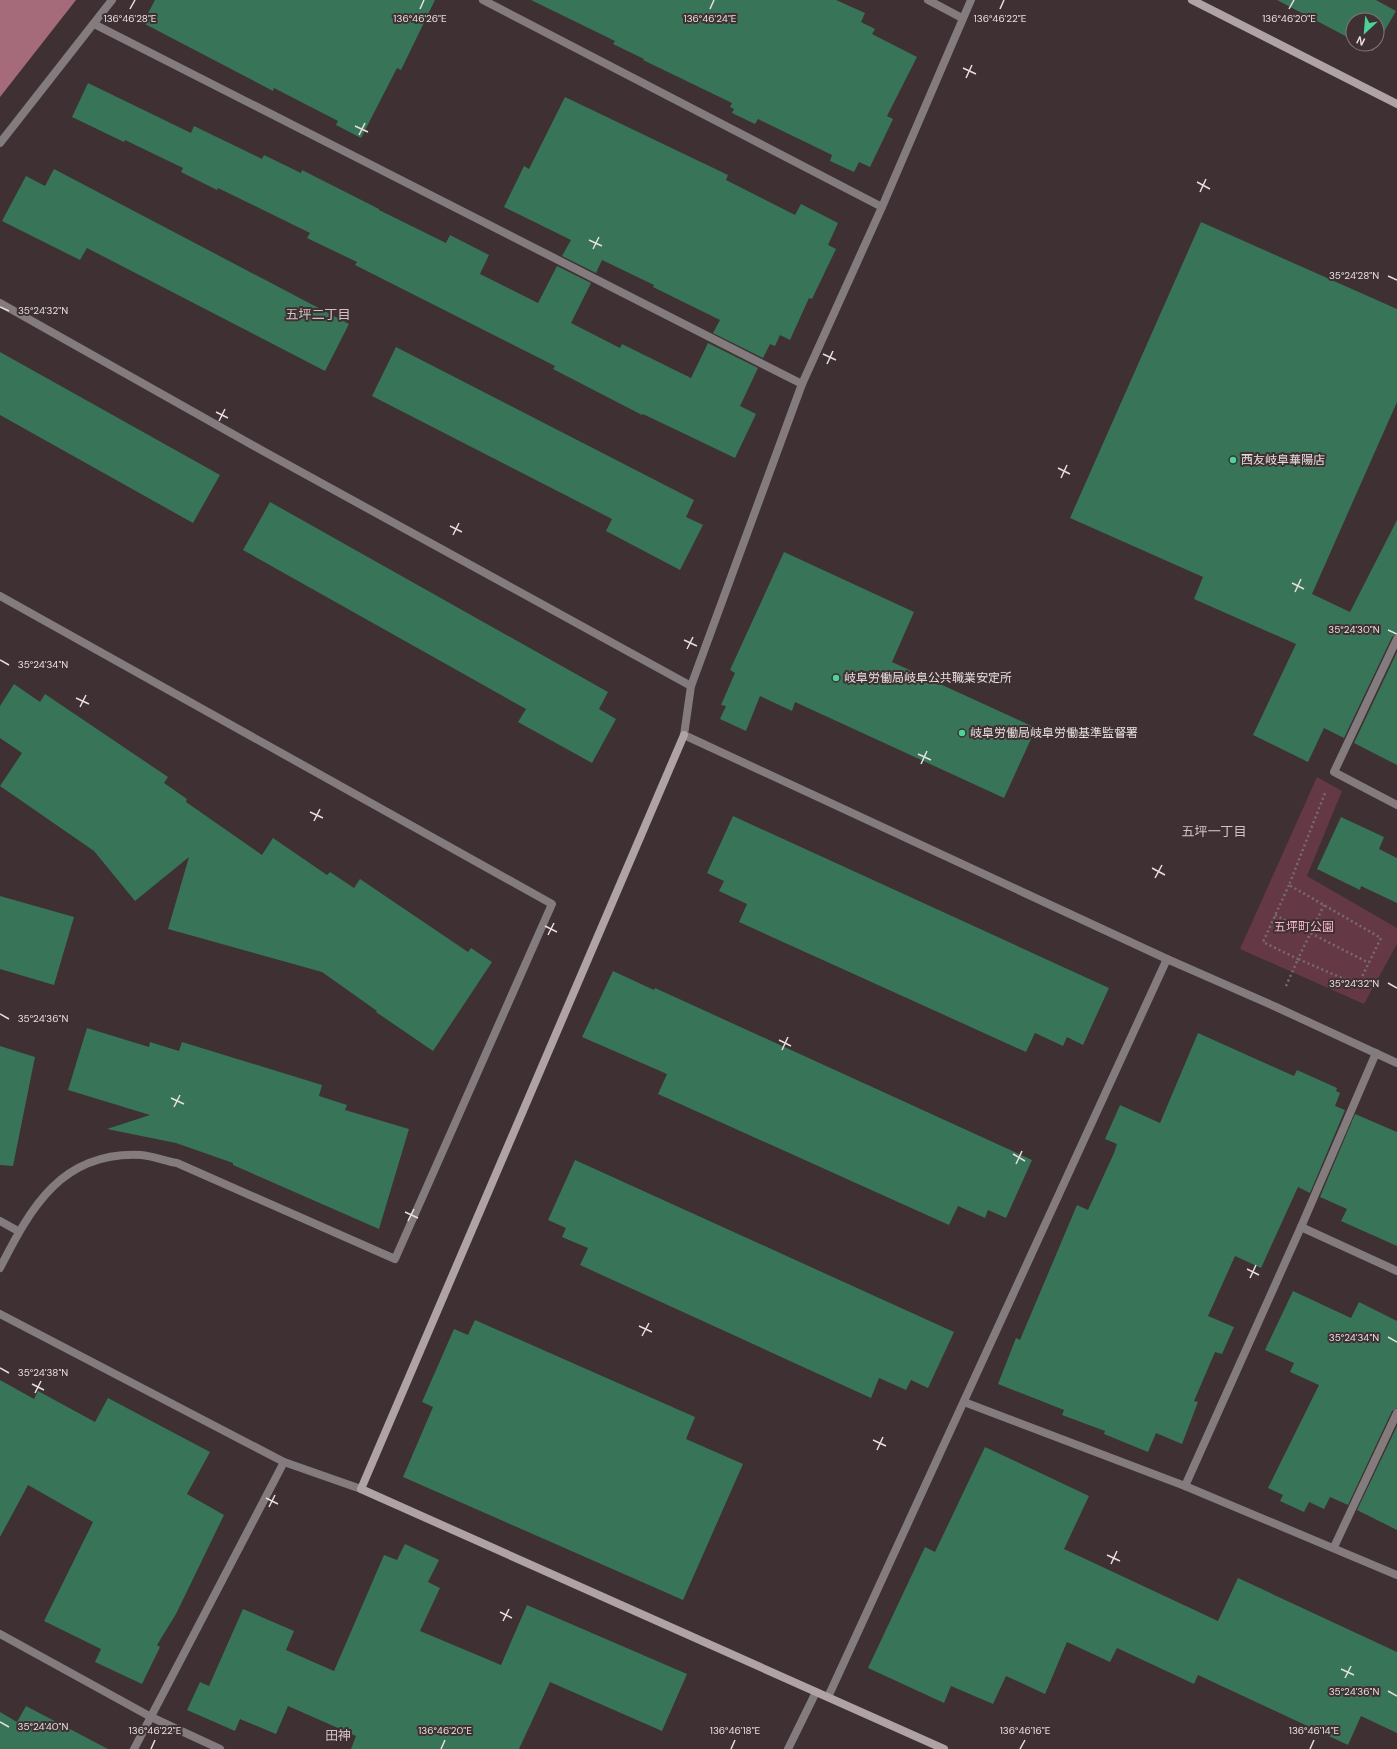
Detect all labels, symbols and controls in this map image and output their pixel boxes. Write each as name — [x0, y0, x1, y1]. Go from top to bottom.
text: 136°46'28"E — [104, 12, 157, 25]
text: 136°46'26"E — [393, 12, 447, 25]
text: 136°46'24"E — [684, 12, 737, 25]
text: 136°46'22"E — [974, 12, 1027, 25]
text: 136°46'20"E — [1262, 12, 1316, 25]
north arrow — [1345, 12, 1385, 52]
text: N — [1354, 33, 1367, 49]
text: 35°24'28"N — [1329, 269, 1379, 282]
text: 35°24'32"N — [18, 304, 68, 317]
district label: 五坪二丁目 — [285, 306, 351, 323]
place label: 西友岐阜華陽店 — [1241, 452, 1325, 468]
marker: 西友岐阜華陽店 — [1228, 455, 1238, 465]
text: 35°24'30"N — [1328, 623, 1380, 636]
text: 35°24'34"N — [18, 658, 68, 671]
place label: 岐阜労働局岐阜公共職業安定所 — [844, 670, 1012, 686]
marker: 岐阜労働局岐阜公共職業安定所 — [831, 673, 841, 683]
place label: 岐阜労働局岐阜労働基準監督署 — [970, 725, 1138, 741]
marker: 岐阜労働局岐阜労働基準監督署 — [957, 728, 967, 738]
district label: 五坪一丁目 — [1181, 823, 1247, 840]
park label: 五坪町公園 — [1274, 919, 1334, 935]
text: 35°24'32"N — [1329, 977, 1379, 990]
text: 35°24'36"N — [18, 1012, 68, 1025]
text: 35°24'34"N — [1329, 1331, 1379, 1344]
text: 35°24'38"N — [18, 1366, 68, 1379]
text: 35°24'36"N — [1329, 1685, 1379, 1698]
text: 35°24'40"N — [18, 1720, 69, 1733]
text: 136°46'22"E — [129, 1724, 182, 1737]
text: 136°46'20"E — [418, 1724, 472, 1737]
text: 136°46'18"E — [710, 1724, 761, 1737]
text: 136°46'16"E — [1000, 1724, 1051, 1737]
text: 136°46'14"E — [1289, 1724, 1340, 1737]
district label: 田神 — [325, 1727, 351, 1744]

